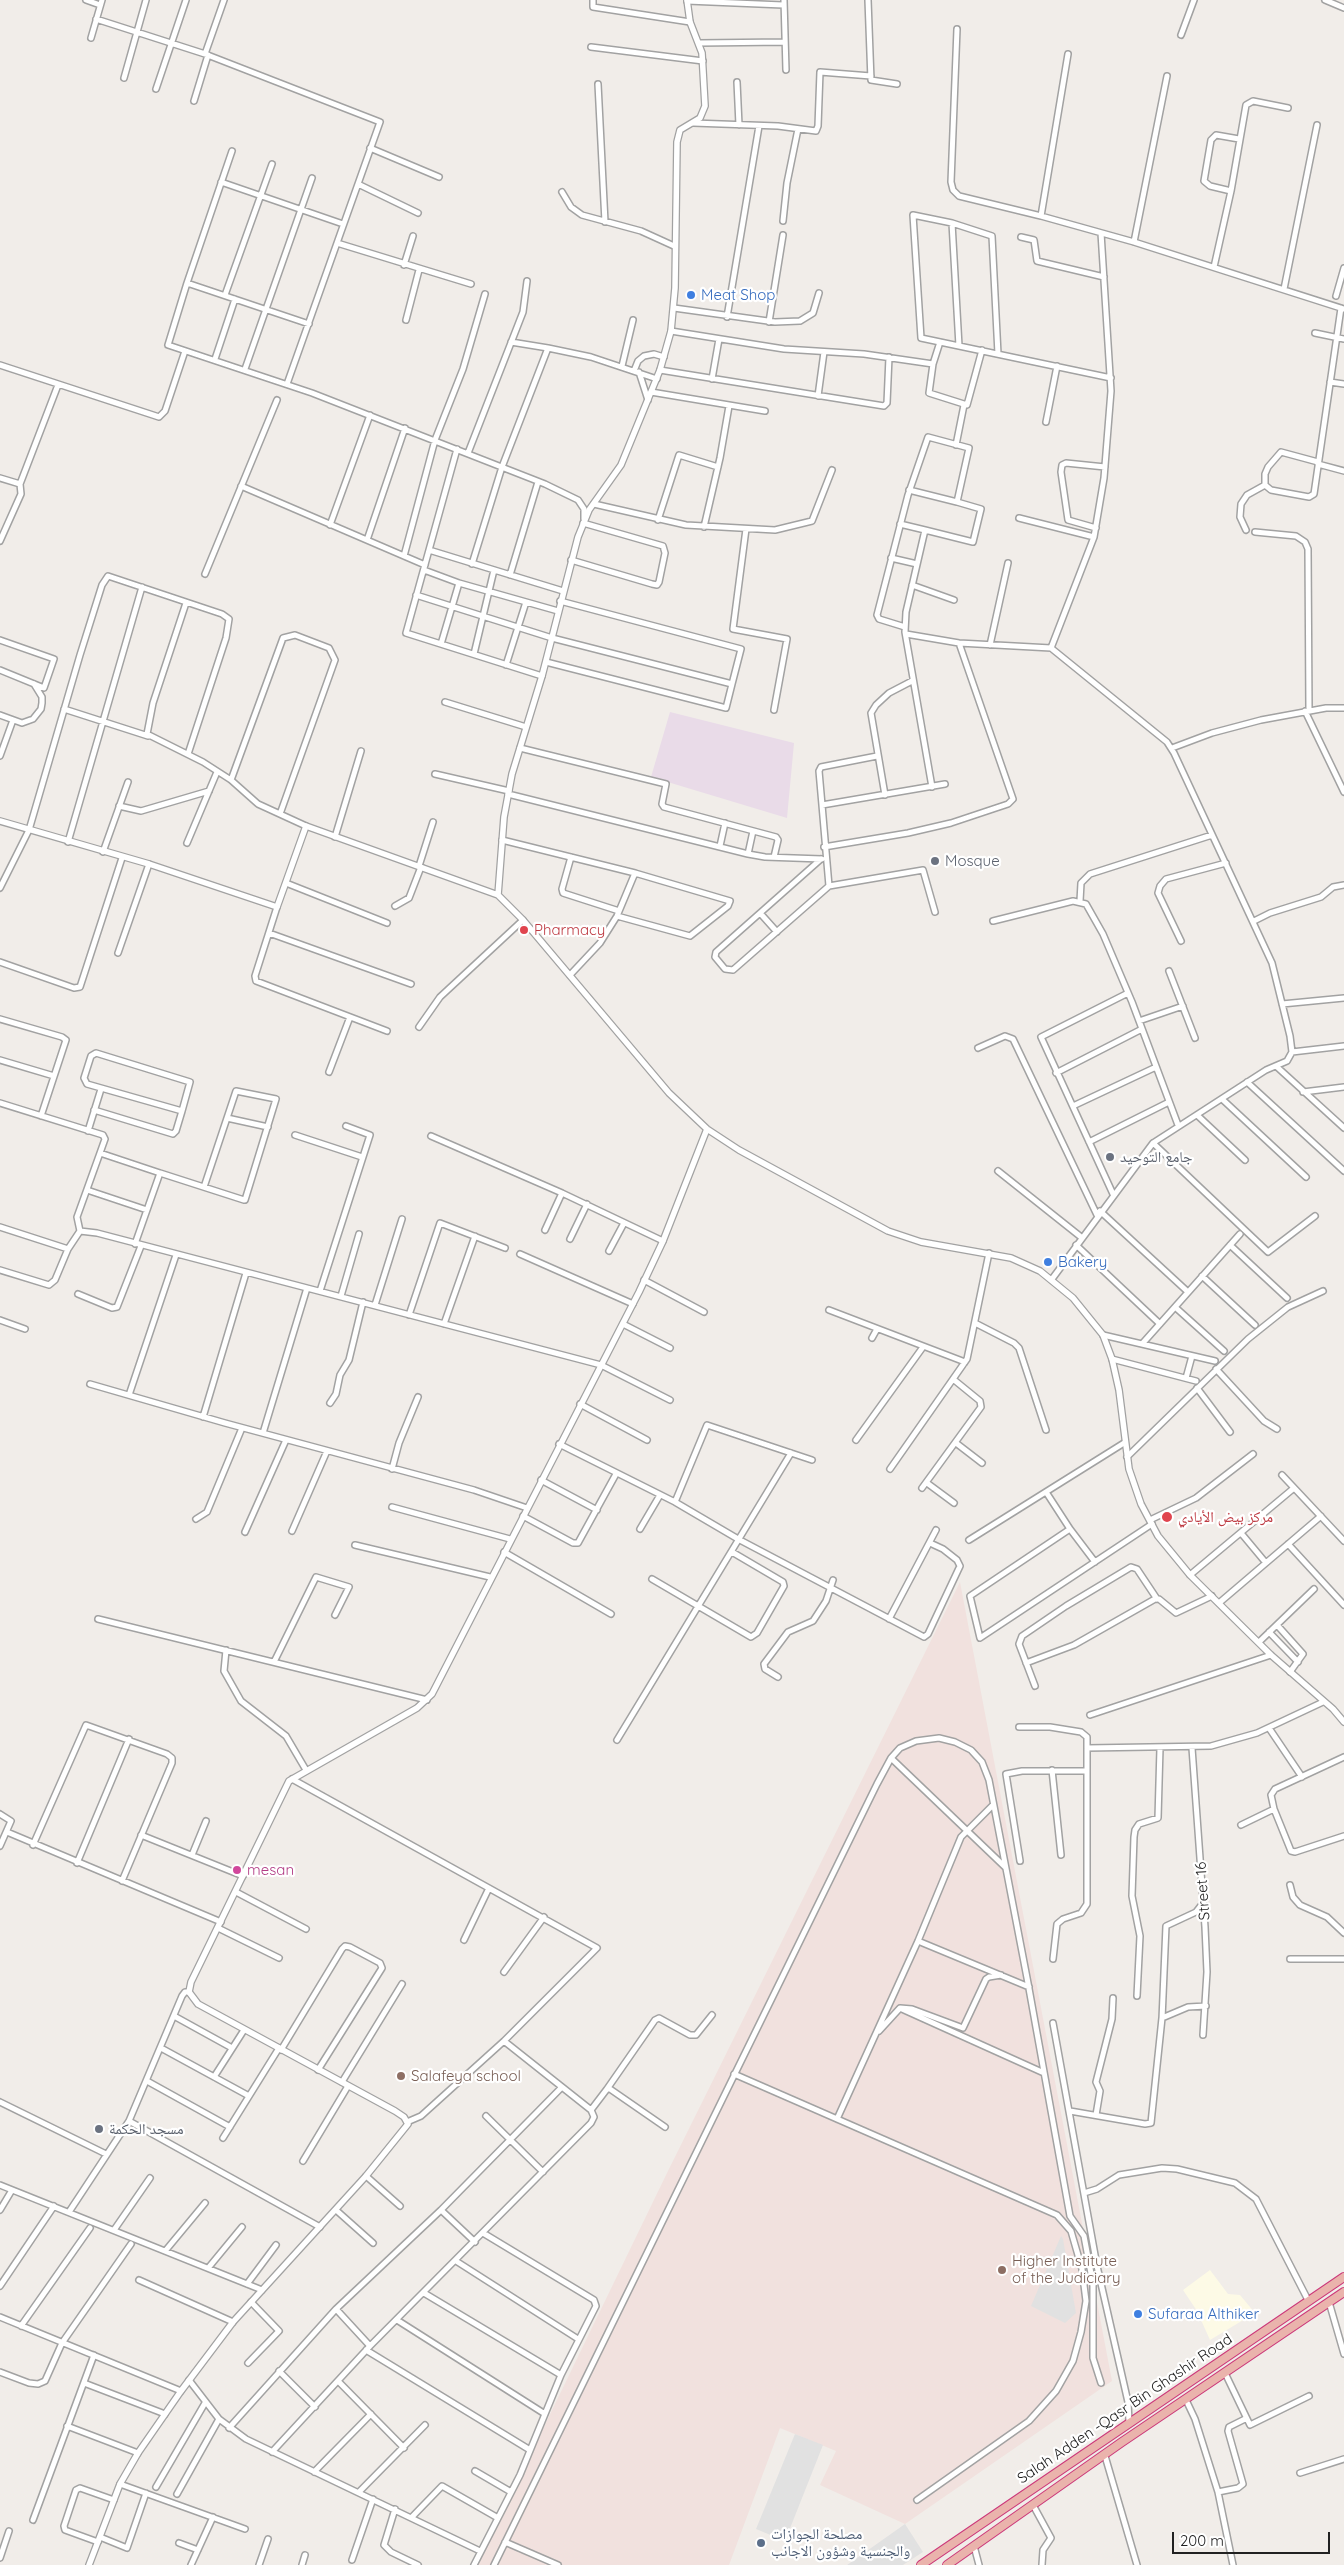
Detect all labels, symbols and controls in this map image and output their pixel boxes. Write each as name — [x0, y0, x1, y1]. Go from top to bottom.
place label: Meat Shop — [701, 286, 775, 304]
marker: Meat Shop — [685, 289, 697, 301]
place label: Mosque — [945, 852, 1000, 870]
marker: Mosque — [929, 855, 941, 867]
place label: Pharmacy — [534, 921, 605, 939]
marker: Pharmacy — [518, 924, 530, 936]
place label: جامع التوحيد — [1120, 1148, 1193, 1166]
marker: جامع التوحيد — [1104, 1151, 1116, 1163]
place label: Bakery — [1058, 1253, 1107, 1271]
marker: Bakery — [1042, 1256, 1054, 1268]
place label: مركز بيض الأيادي — [1178, 1508, 1273, 1526]
marker: مركز بيض الأيادي — [1160, 1510, 1174, 1524]
place label: mesan — [247, 1861, 294, 1879]
street label: Street 16 — [1192, 1861, 1214, 1921]
marker: mesan — [231, 1864, 243, 1876]
place label: Salafeya school — [411, 2067, 521, 2085]
marker: Salafeya school — [395, 2070, 407, 2082]
place label: مسجد الحكمة — [109, 2120, 184, 2138]
marker: مسجد الحكمة — [93, 2123, 105, 2135]
place label: Higher Institute of the Judiciary — [1012, 2252, 1121, 2287]
marker: Higher Institute of the Judiciary — [996, 2264, 1008, 2276]
place label: Sufaraa Althiker — [1148, 2305, 1259, 2323]
marker: Sufaraa Althiker — [1132, 2308, 1144, 2320]
street label: Salah Adden -Qasr Bin Ghashir Road — [1014, 2330, 1236, 2488]
scale bar — [1174, 2522, 1332, 2554]
place label: مصلحة الجوازات والجنسية وشؤون الاجانب — [771, 2525, 910, 2560]
text: 200 m — [1180, 2531, 1224, 2550]
marker: مصلحة الجوازات والجنسية وشؤون الاجانب — [755, 2537, 767, 2549]

